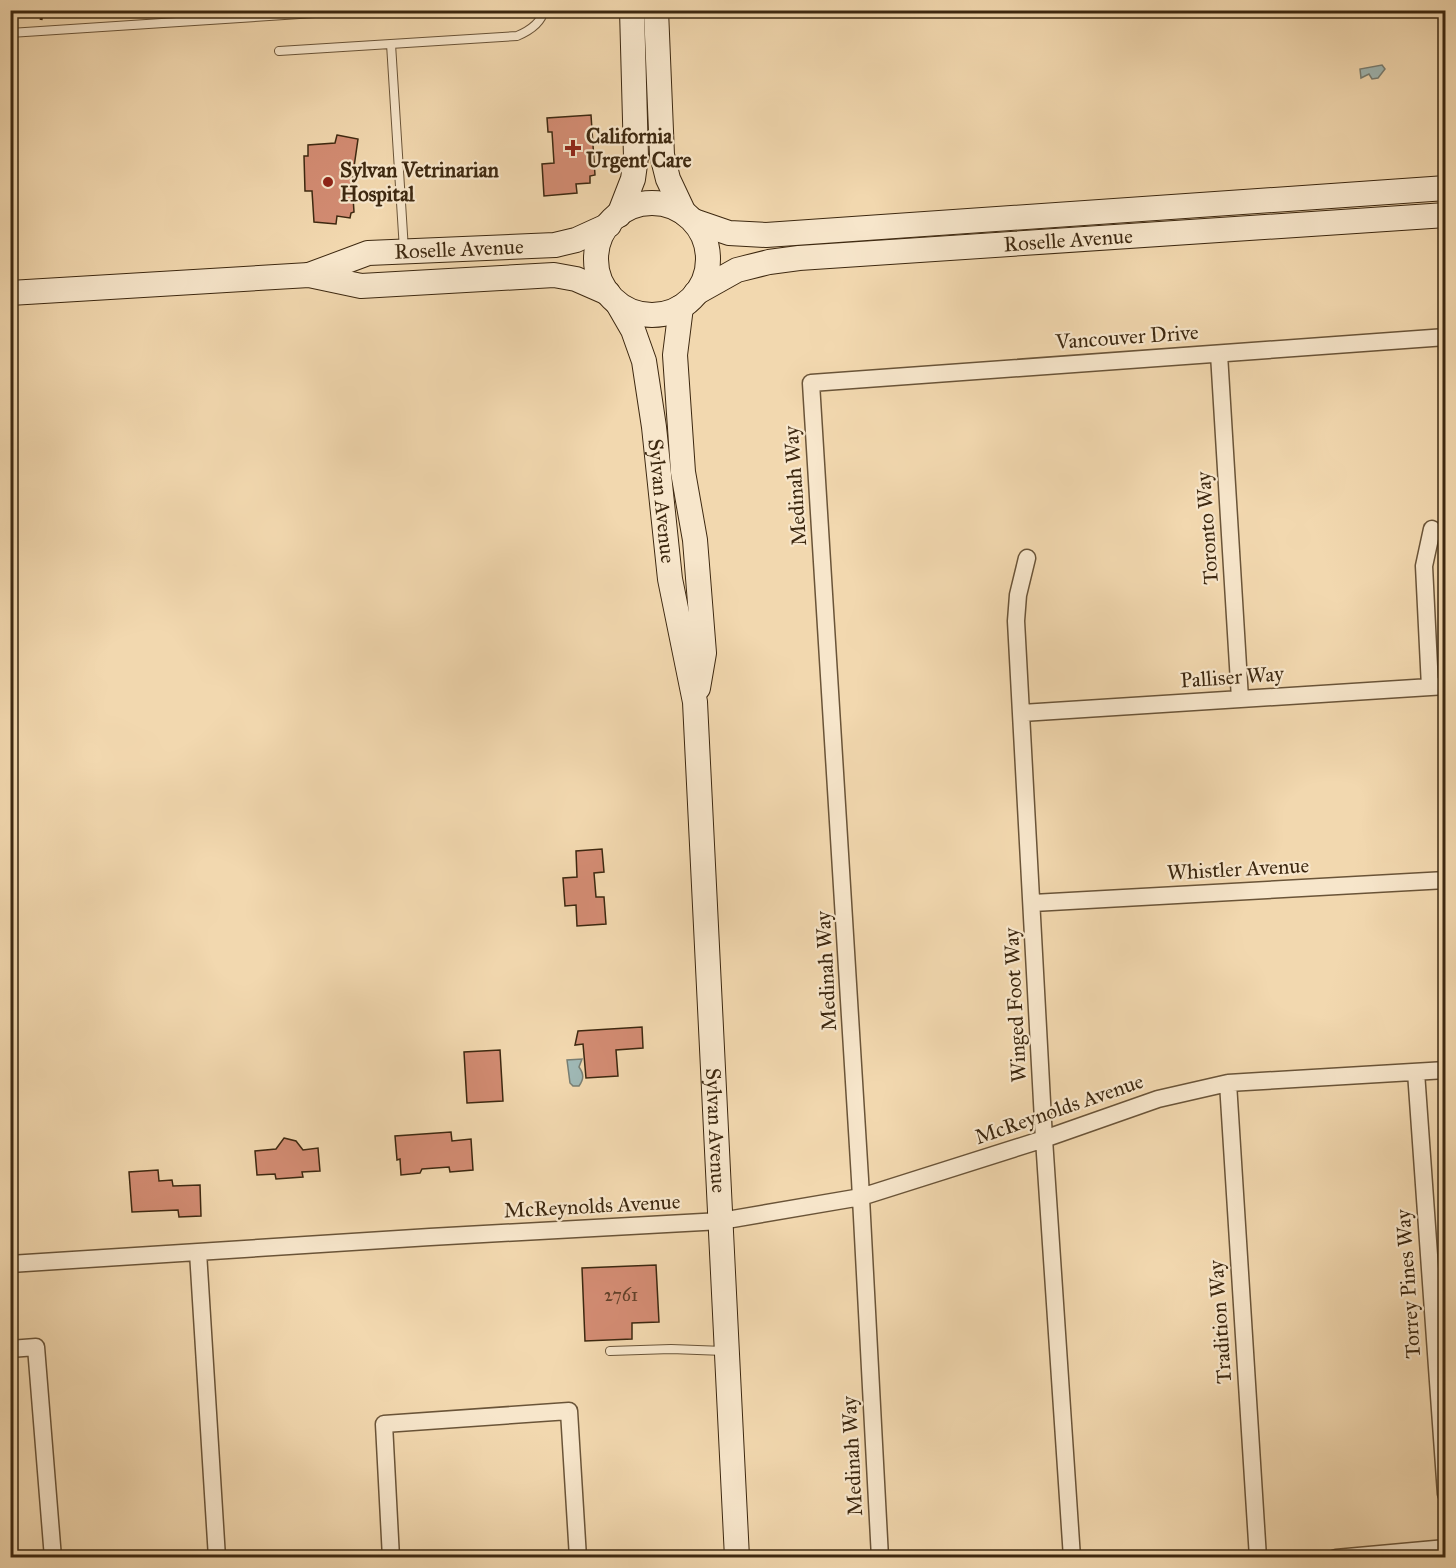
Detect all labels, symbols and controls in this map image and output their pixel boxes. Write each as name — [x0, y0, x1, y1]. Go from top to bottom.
place label: California Urgent Care — [586, 123, 692, 173]
marker: California Urgent Care — [564, 139, 582, 157]
place label: Sylvan Vetrinarian Hospital — [340, 157, 500, 207]
marker: Sylvan Vetrinarian Hospital — [321, 175, 335, 189]
street label: Roselle Avenue — [1003, 223, 1134, 257]
street label: Roselle Avenue — [394, 233, 524, 265]
street label: Vancouver Drive — [1054, 319, 1200, 355]
street label: Medinah Way — [778, 424, 812, 547]
street label: Sylvan Avenue — [642, 437, 681, 565]
street label: Toronto Way — [1190, 470, 1224, 585]
street label: Palliser Way — [1179, 660, 1286, 694]
street label: Whistler Avenue — [1166, 852, 1310, 886]
street label: Medinah Way — [810, 909, 842, 1032]
street label: Winged Foot Way — [998, 926, 1032, 1083]
street label: Sylvan Avenue — [700, 1067, 732, 1194]
street label: McReynolds Avenue — [971, 1068, 1147, 1150]
street label: McReynolds Avenue — [503, 1188, 681, 1224]
street label: Torrey Pines Way — [1390, 1207, 1426, 1359]
street label: Tradition Way — [1203, 1258, 1237, 1385]
house number: 2761 — [604, 1284, 638, 1306]
street label: Medinah Way — [836, 1394, 868, 1517]

